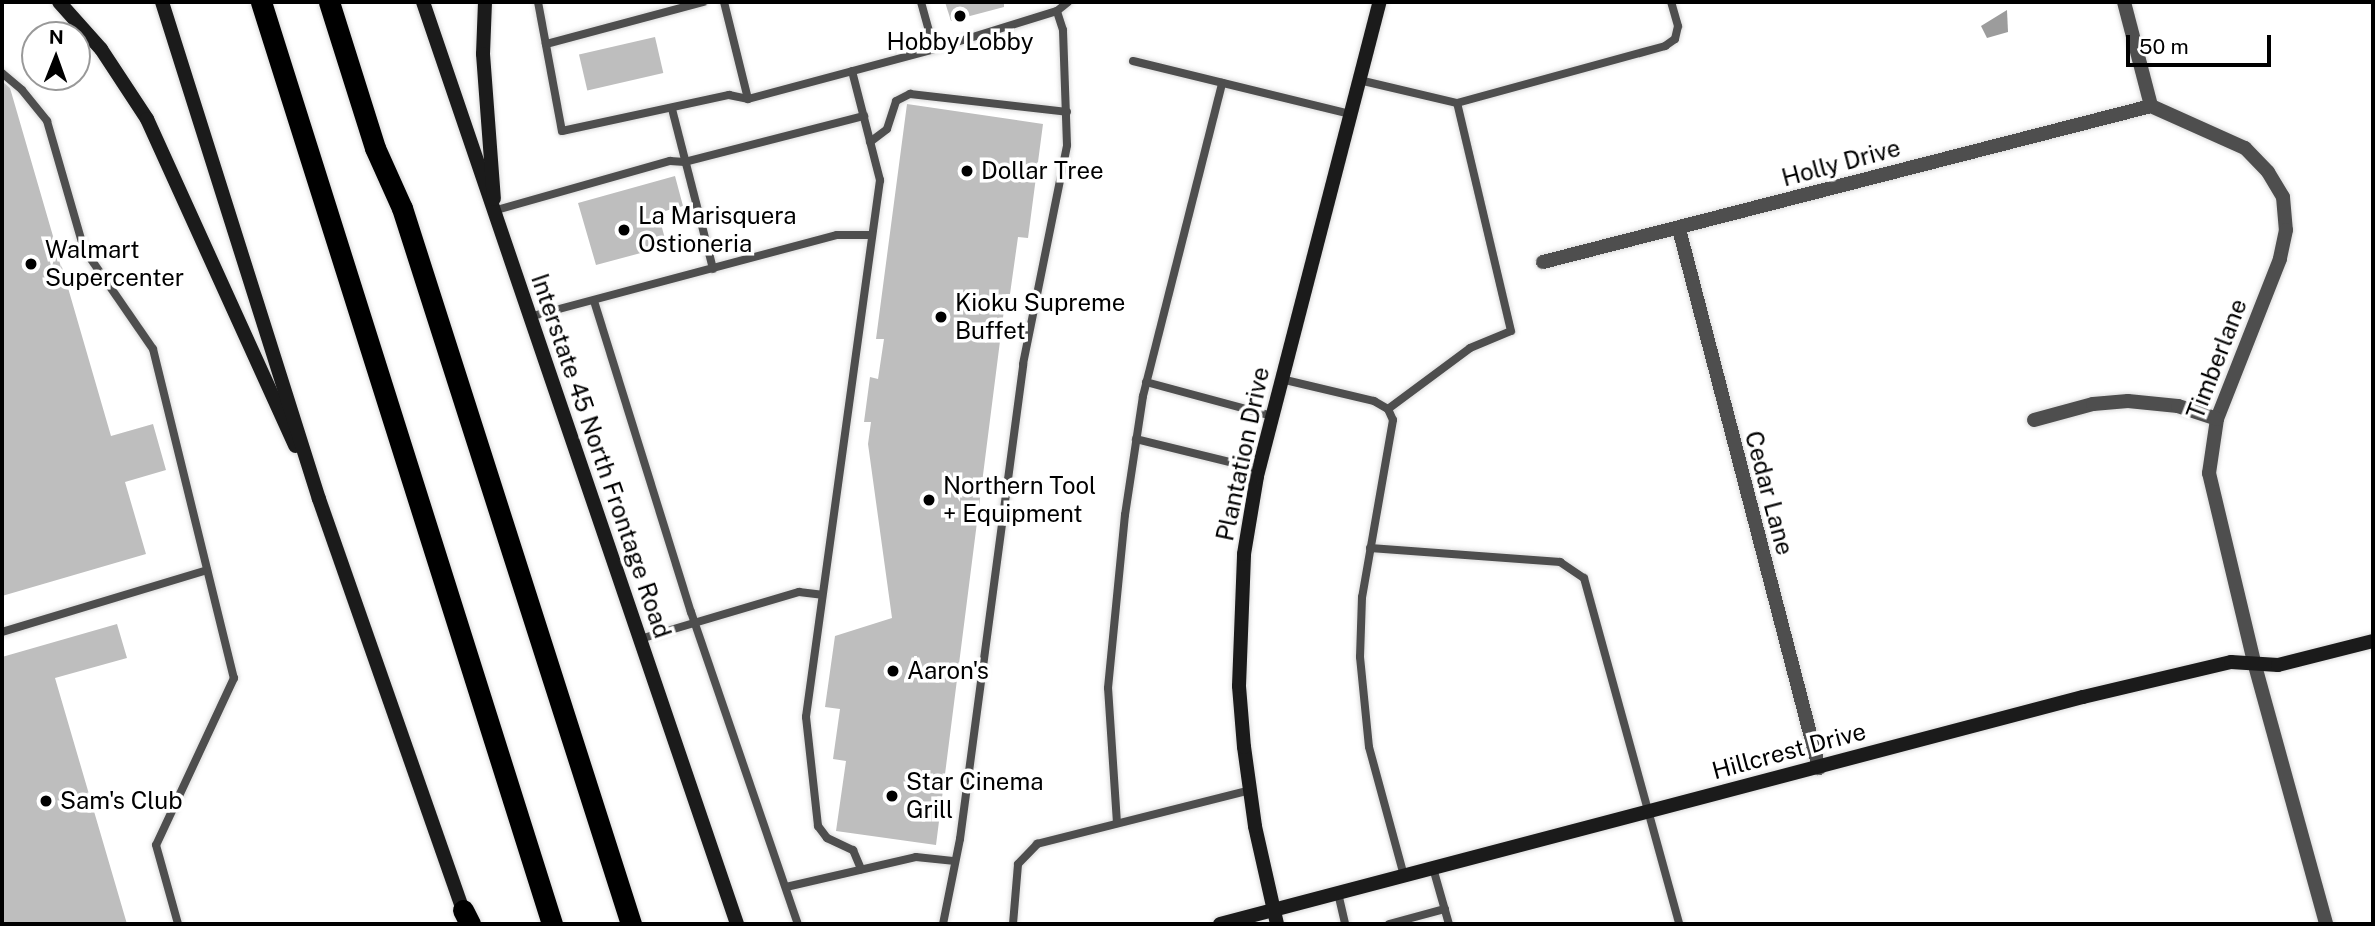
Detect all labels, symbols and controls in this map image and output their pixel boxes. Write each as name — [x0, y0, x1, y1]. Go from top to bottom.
marker: Hobby Lobby — [952, 8, 968, 24]
north arrow — [21, 21, 91, 91]
scale bar — [2130, 21, 2275, 65]
text: N — [49, 26, 64, 48]
place label: Hobby Lobby — [886, 28, 1034, 56]
text: 50 m — [2139, 34, 2189, 59]
street label: Holly Drive — [1779, 133, 1903, 193]
place label: Dollar Tree — [981, 157, 1104, 185]
marker: Dollar Tree — [959, 163, 975, 179]
place label: La Marisquera Ostioneria — [638, 202, 797, 258]
marker: La Marisquera Ostioneria — [616, 222, 632, 238]
place label: Walmart Supercenter — [45, 236, 184, 292]
marker: Walmart Supercenter — [23, 256, 39, 272]
street label: Interstate 45 North Frontage Road — [525, 270, 677, 642]
place label: Kioku Supreme Buffet — [955, 289, 1125, 345]
street label: Timberlane — [2181, 295, 2253, 423]
marker: Kioku Supreme Buffet — [933, 309, 949, 325]
street label: Plantation Drive — [1211, 364, 1275, 544]
street label: Cedar Lane — [1739, 428, 1799, 558]
place label: Northern Tool + Equipment — [943, 472, 1096, 528]
marker: Northern Tool + Equipment — [921, 492, 937, 508]
place label: Aaron's — [907, 657, 989, 685]
marker: Aaron's — [885, 663, 901, 679]
street label: Hillcrest Drive — [1709, 717, 1869, 785]
place label: Star Cinema Grill — [906, 768, 1043, 824]
place label: Sam's Club — [60, 787, 183, 815]
marker: Star Cinema Grill — [884, 788, 900, 804]
marker: Sam's Club — [38, 793, 54, 809]

